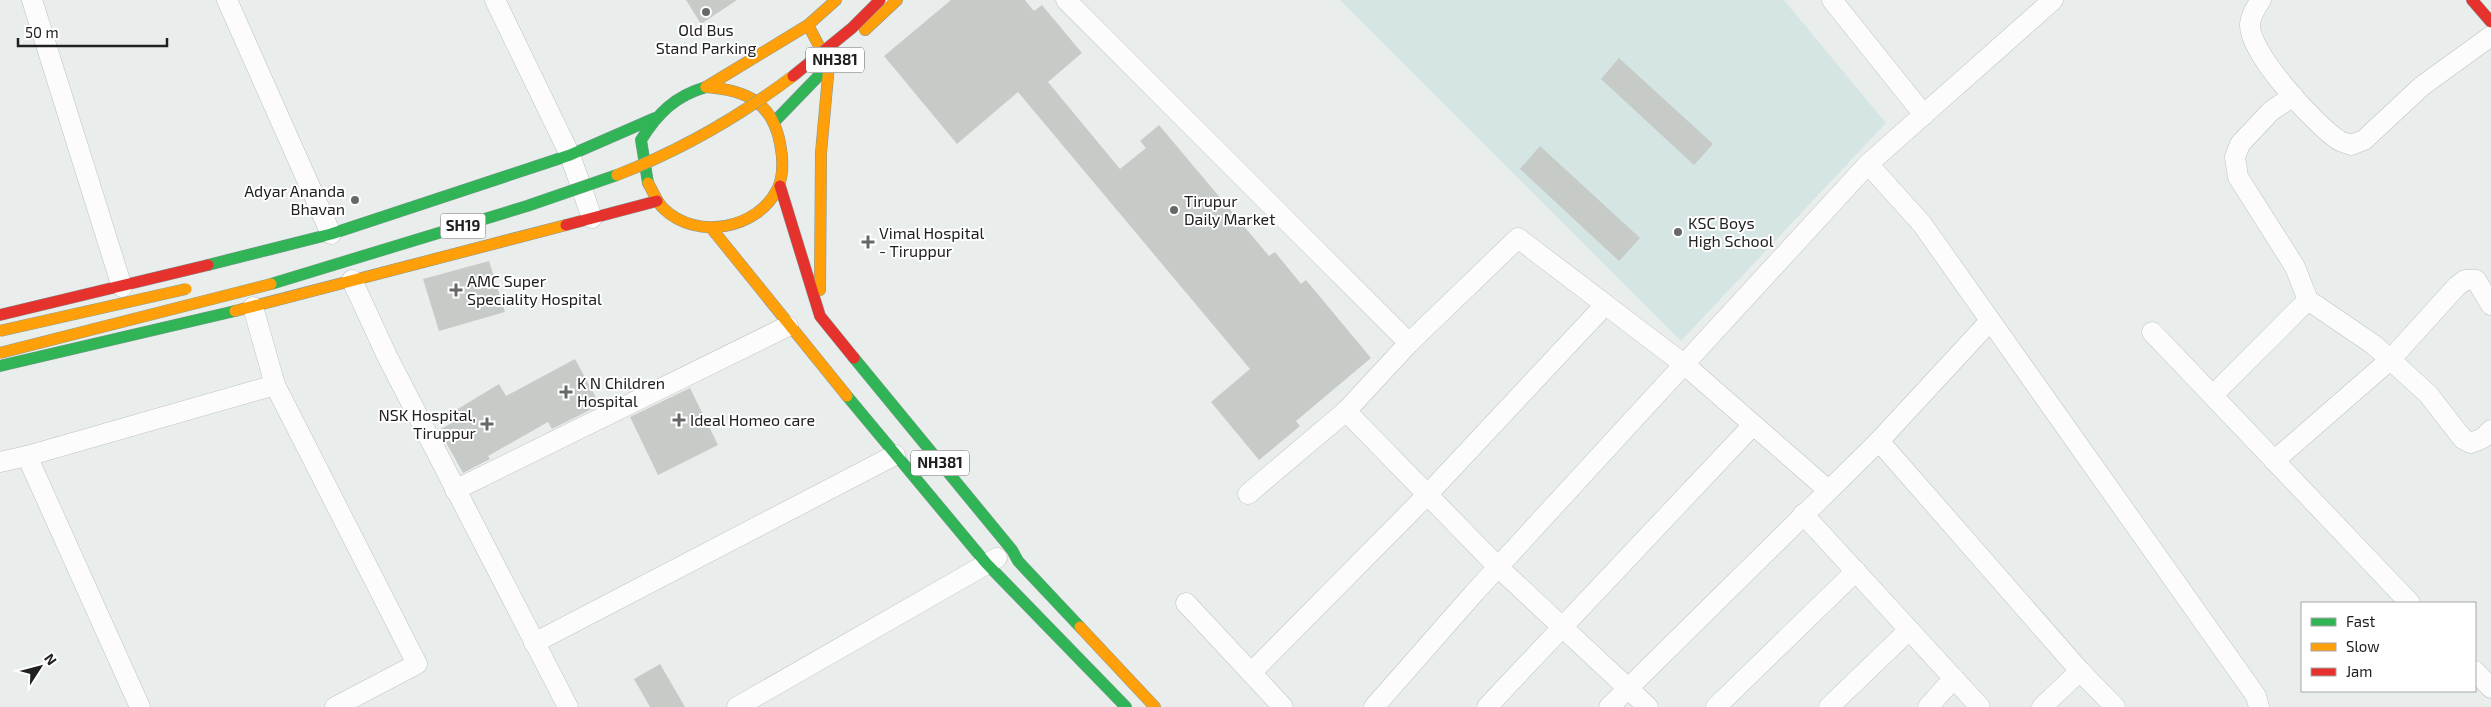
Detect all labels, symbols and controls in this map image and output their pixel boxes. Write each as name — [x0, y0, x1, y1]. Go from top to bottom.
marker: Old Bus Stand Parking — [700, 6, 712, 18]
scale bar — [18, 15, 166, 47]
place label: Old Bus Stand Parking — [656, 20, 756, 57]
text: 50 m — [25, 23, 59, 41]
road number: NH381 — [806, 48, 864, 72]
place label: Adyar Ananda Bhavan — [244, 181, 345, 218]
place label: Tirupur Daily Market — [1184, 191, 1275, 228]
marker: Adyar Ananda Bhavan — [349, 194, 361, 206]
marker: Tirupur Daily Market — [1168, 204, 1180, 216]
place label: KSC Boys High School — [1688, 213, 1774, 250]
road number: SH19 — [440, 214, 486, 238]
place label: Vimal Hospital - Tiruppur — [879, 223, 984, 260]
marker: KSC Boys High School — [1672, 226, 1684, 238]
marker: Vimal Hospital - Tiruppur — [861, 235, 875, 249]
place label: AMC Super Speciality Hospital — [467, 271, 602, 308]
marker: AMC Super Speciality Hospital — [449, 283, 463, 297]
place label: K N Children Hospital — [577, 373, 665, 410]
marker: K N Children Hospital — [559, 385, 573, 399]
place label: NSK Hospital, Tiruppur — [378, 405, 477, 442]
place label: Ideal Homeo care — [690, 410, 815, 429]
marker: Ideal Homeo care — [672, 413, 686, 427]
marker: NSK Hospital, Tiruppur — [480, 417, 494, 431]
road number: NH381 — [911, 450, 969, 476]
legend — [2301, 602, 2476, 692]
text: Fast — [2346, 612, 2376, 630]
text: Slow — [2346, 637, 2380, 655]
north arrow — [15, 642, 65, 692]
text: N — [41, 650, 61, 668]
text: Jam — [2346, 662, 2372, 680]

